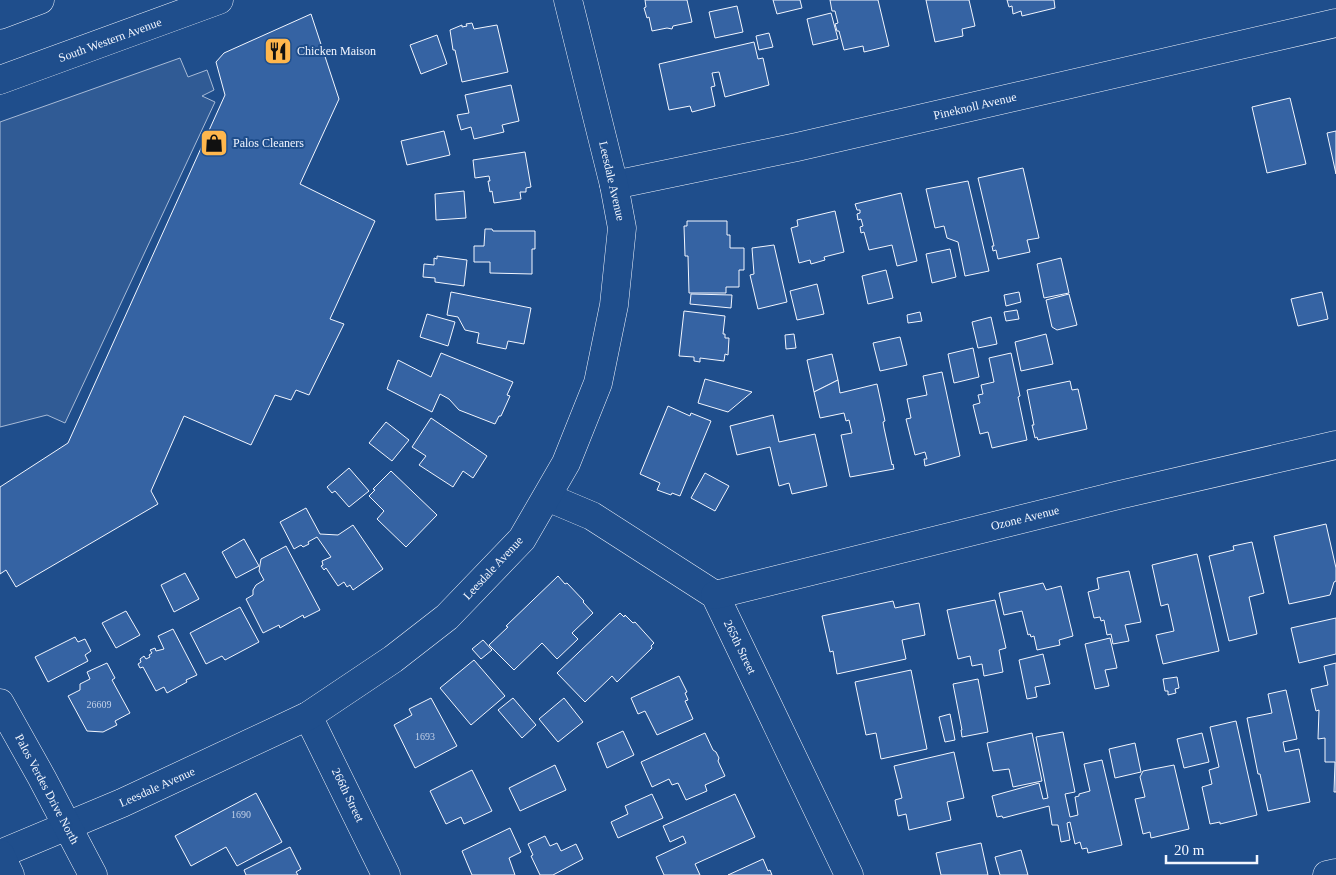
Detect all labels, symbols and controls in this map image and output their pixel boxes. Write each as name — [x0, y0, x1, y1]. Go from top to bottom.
street label: South Western Avenue — [57, 15, 163, 65]
restaurant icon: Chicken Maison — [263, 36, 293, 66]
place label: Chicken Maison — [297, 44, 376, 58]
street label: Pineknoll Avenue — [932, 90, 1018, 122]
shop icon: Palos Cleaners — [199, 128, 229, 158]
place label: Palos Cleaners — [233, 136, 304, 150]
street label: Leesdale Avenue — [596, 140, 628, 222]
street label: Ozone Avenue — [989, 503, 1061, 533]
street label: Leesdale Avenue — [460, 533, 526, 603]
street label: 265th Street — [721, 618, 759, 677]
house number: 26609 — [87, 699, 112, 710]
house number: 1693 — [415, 731, 435, 742]
street label: Palos Verdes Drive North — [12, 732, 82, 846]
street label: Leesdale Avenue — [117, 764, 197, 810]
street label: 266th Street — [329, 766, 367, 825]
house number: 1690 — [231, 809, 251, 820]
scale bar — [1166, 832, 1257, 864]
text: 20 m — [1174, 842, 1205, 858]

